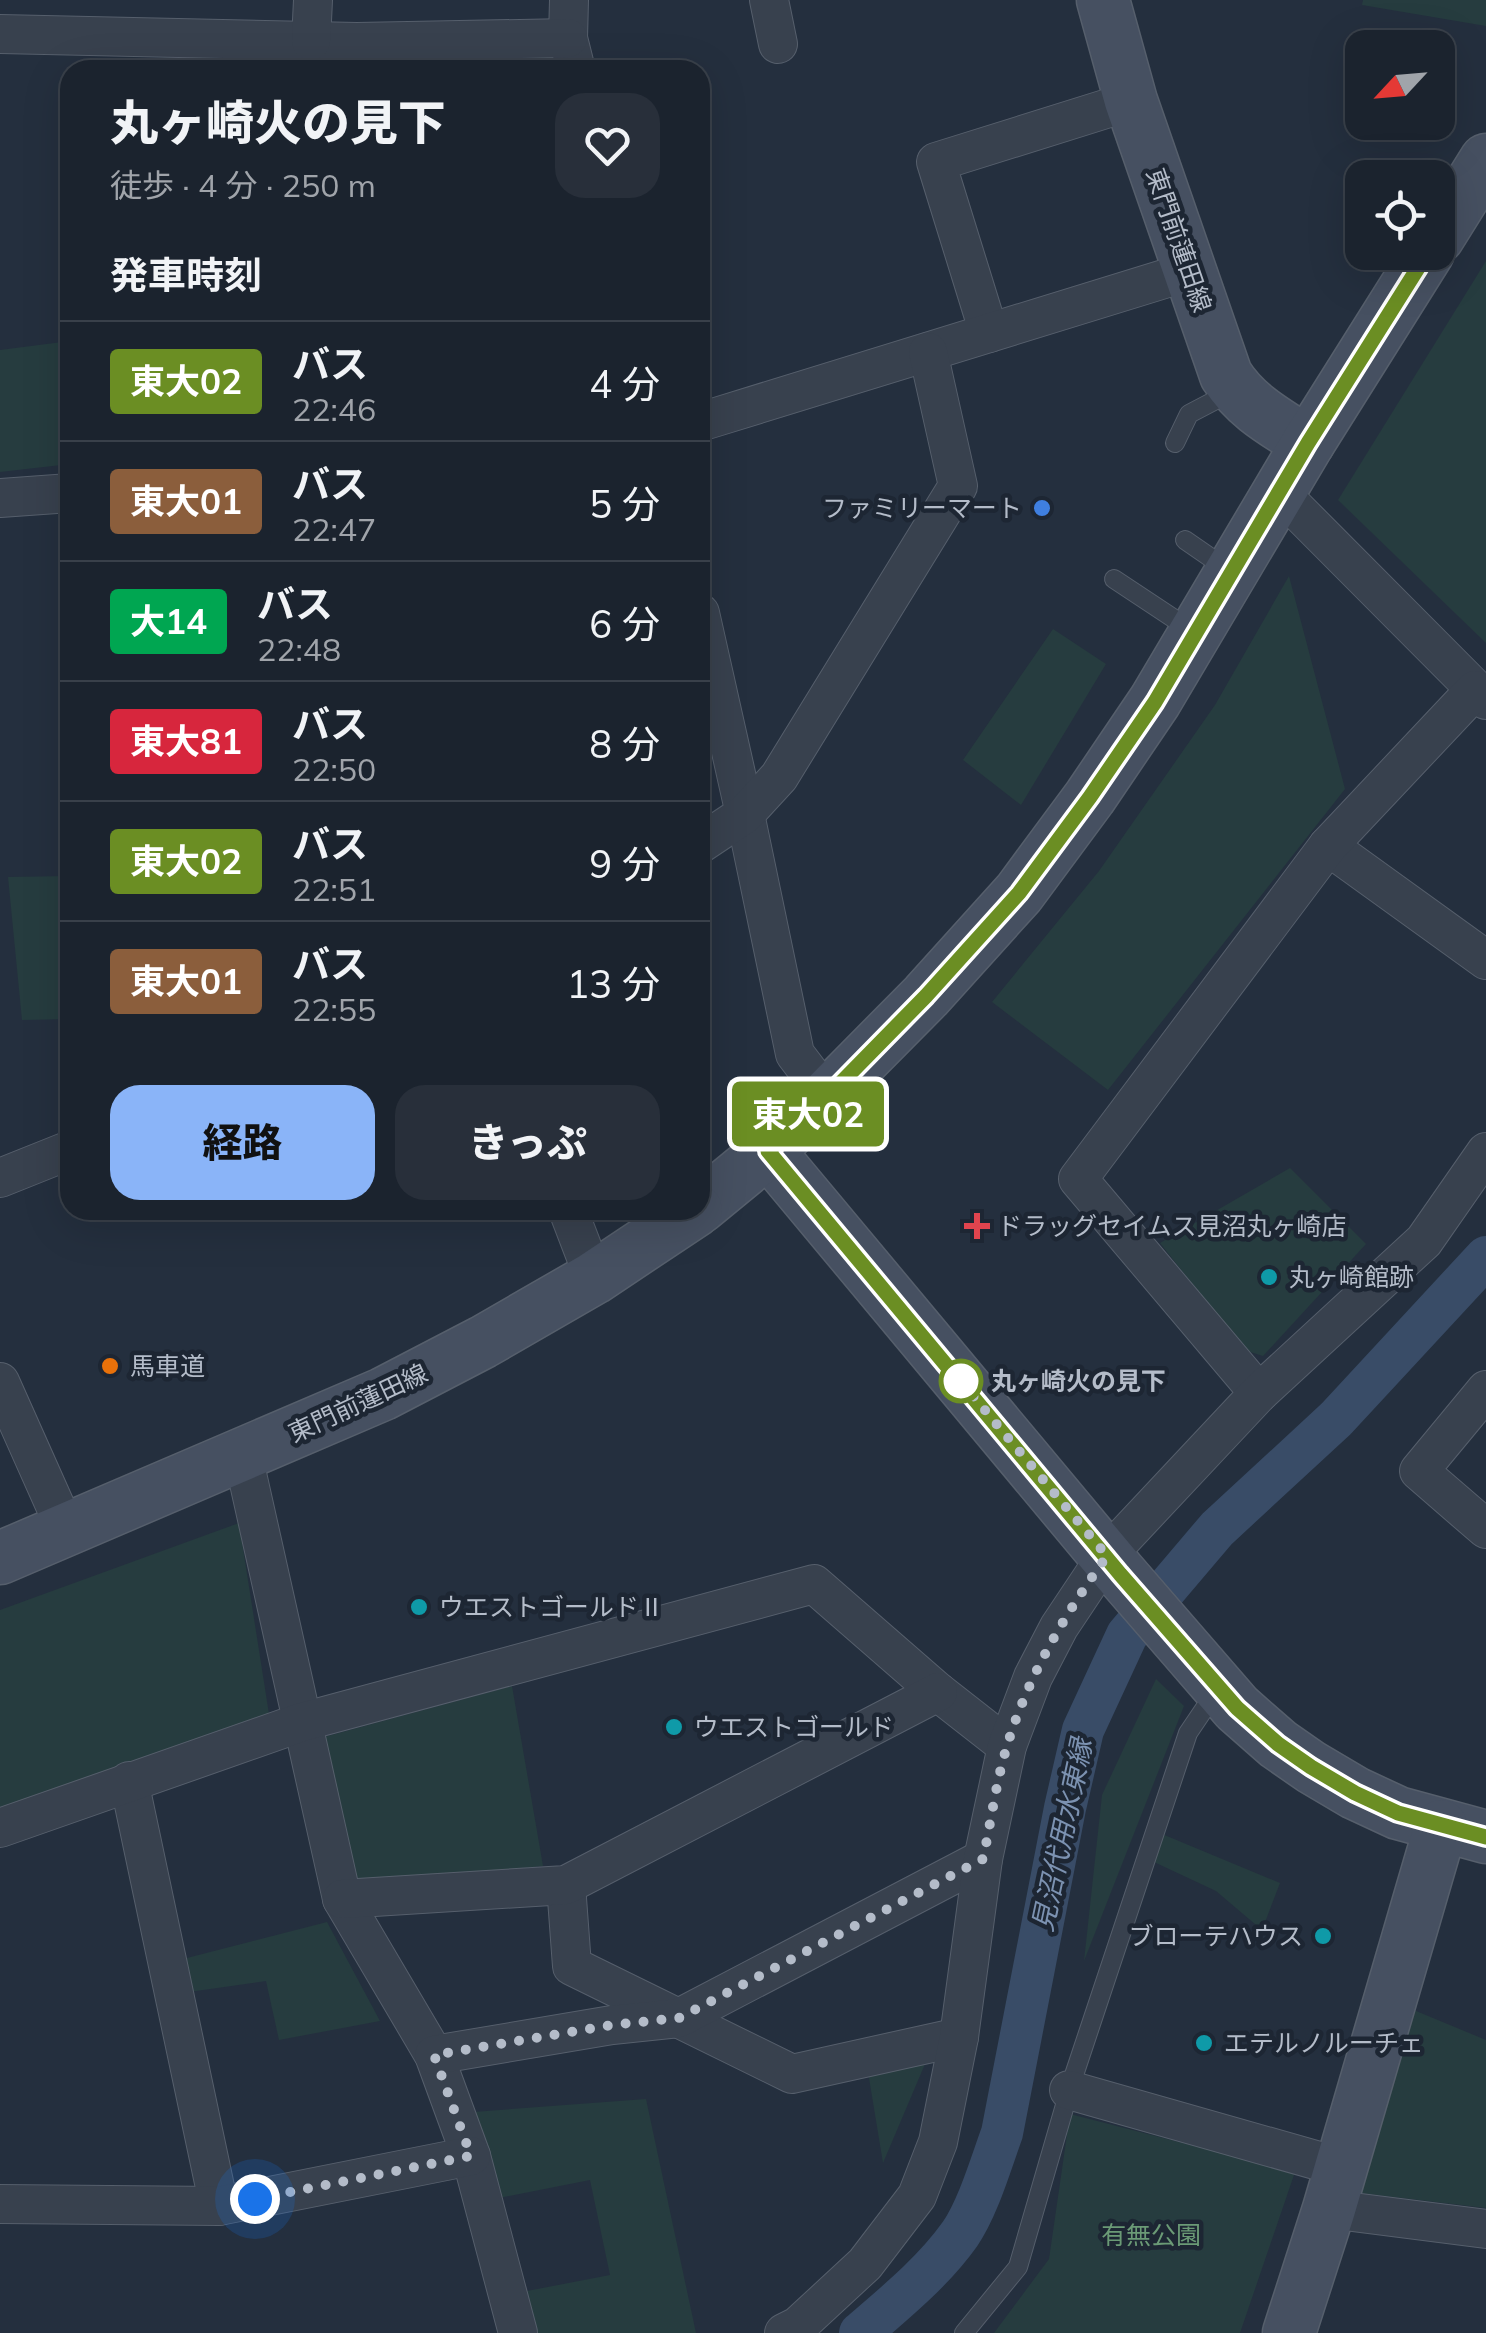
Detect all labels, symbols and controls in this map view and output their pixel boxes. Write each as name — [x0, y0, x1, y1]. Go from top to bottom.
north arrow — [1345, 30, 1455, 140]
map controls — [1345, 30, 1455, 270]
text: 丸ヶ崎火の見下 — [110, 92, 446, 152]
button: heart — [555, 93, 660, 198]
button: locate — [1345, 160, 1455, 270]
street label: 東門前蓮田線 — [1140, 164, 1219, 316]
text: 徒歩 · 4 分 · 250 m — [110, 165, 376, 205]
text: 発車時刻 — [110, 251, 262, 299]
text: バス — [292, 340, 368, 388]
text: 東大02 — [130, 359, 242, 403]
text: 4 分 — [589, 360, 660, 408]
text: 22:46 — [292, 389, 376, 429]
text: バス — [292, 460, 368, 508]
text: 東大01 — [130, 479, 242, 523]
text: 5 分 — [589, 480, 660, 528]
place label: ファミリーマート — [822, 492, 1022, 523]
marker: ファミリーマート — [1031, 497, 1053, 519]
text: 22:47 — [292, 509, 376, 549]
text: バス — [257, 580, 333, 628]
text: 大14 — [130, 599, 207, 643]
text: 6 分 — [589, 600, 660, 648]
text: 22:48 — [257, 629, 341, 669]
text: バス — [292, 700, 368, 748]
text: 東大81 — [130, 719, 242, 763]
text: 8 分 — [589, 720, 660, 768]
text: 22:50 — [292, 749, 376, 789]
text: バス — [292, 820, 368, 868]
text: 東大02 — [130, 839, 242, 883]
text: 9 分 — [589, 840, 660, 888]
text: 22:51 — [292, 869, 376, 909]
text: バス — [292, 940, 368, 988]
text: 東大01 — [130, 959, 242, 1003]
text: 13 分 — [566, 960, 660, 1008]
text: 22:55 — [292, 989, 376, 1029]
line badge: 東大02 — [738, 1082, 878, 1146]
button: 経路 — [110, 1085, 375, 1200]
button: きっぷ — [395, 1085, 660, 1200]
text: 東大02 — [752, 1092, 864, 1136]
place label: ドラッグセイムス見沼丸ヶ崎店 — [997, 1210, 1347, 1241]
marker: ドラッグセイムス見沼丸ヶ崎店 — [966, 1215, 988, 1237]
place label: 丸ヶ崎館跡 — [1289, 1261, 1414, 1292]
marker: 丸ヶ崎館跡 — [1258, 1266, 1280, 1288]
place label: 馬車道 — [130, 1350, 205, 1381]
marker: 馬車道 — [99, 1355, 121, 1377]
street label: 東門前蓮田線 — [283, 1357, 432, 1448]
marker: 丸ヶ崎火の見下 — [940, 1360, 982, 1402]
place label: 丸ヶ崎火の見下 — [991, 1365, 1166, 1396]
place label: ウエストゴールドⅡ — [439, 1591, 664, 1622]
marker: ウエストゴールドⅡ — [408, 1596, 430, 1618]
place label: ウエストゴールド — [694, 1711, 894, 1742]
marker: ウエストゴールド — [663, 1716, 685, 1738]
water label: 見沼代用水東縁 — [1024, 1732, 1100, 1934]
place label: ブローテハウス — [1128, 1920, 1303, 1951]
marker: ブローテハウス — [1312, 1925, 1334, 1947]
place label: エテルノルーチェ — [1224, 2027, 1424, 2058]
marker: エテルノルーチェ — [1193, 2032, 1215, 2054]
your location — [230, 2174, 280, 2224]
park label: 有無公園 — [1101, 2219, 1201, 2250]

